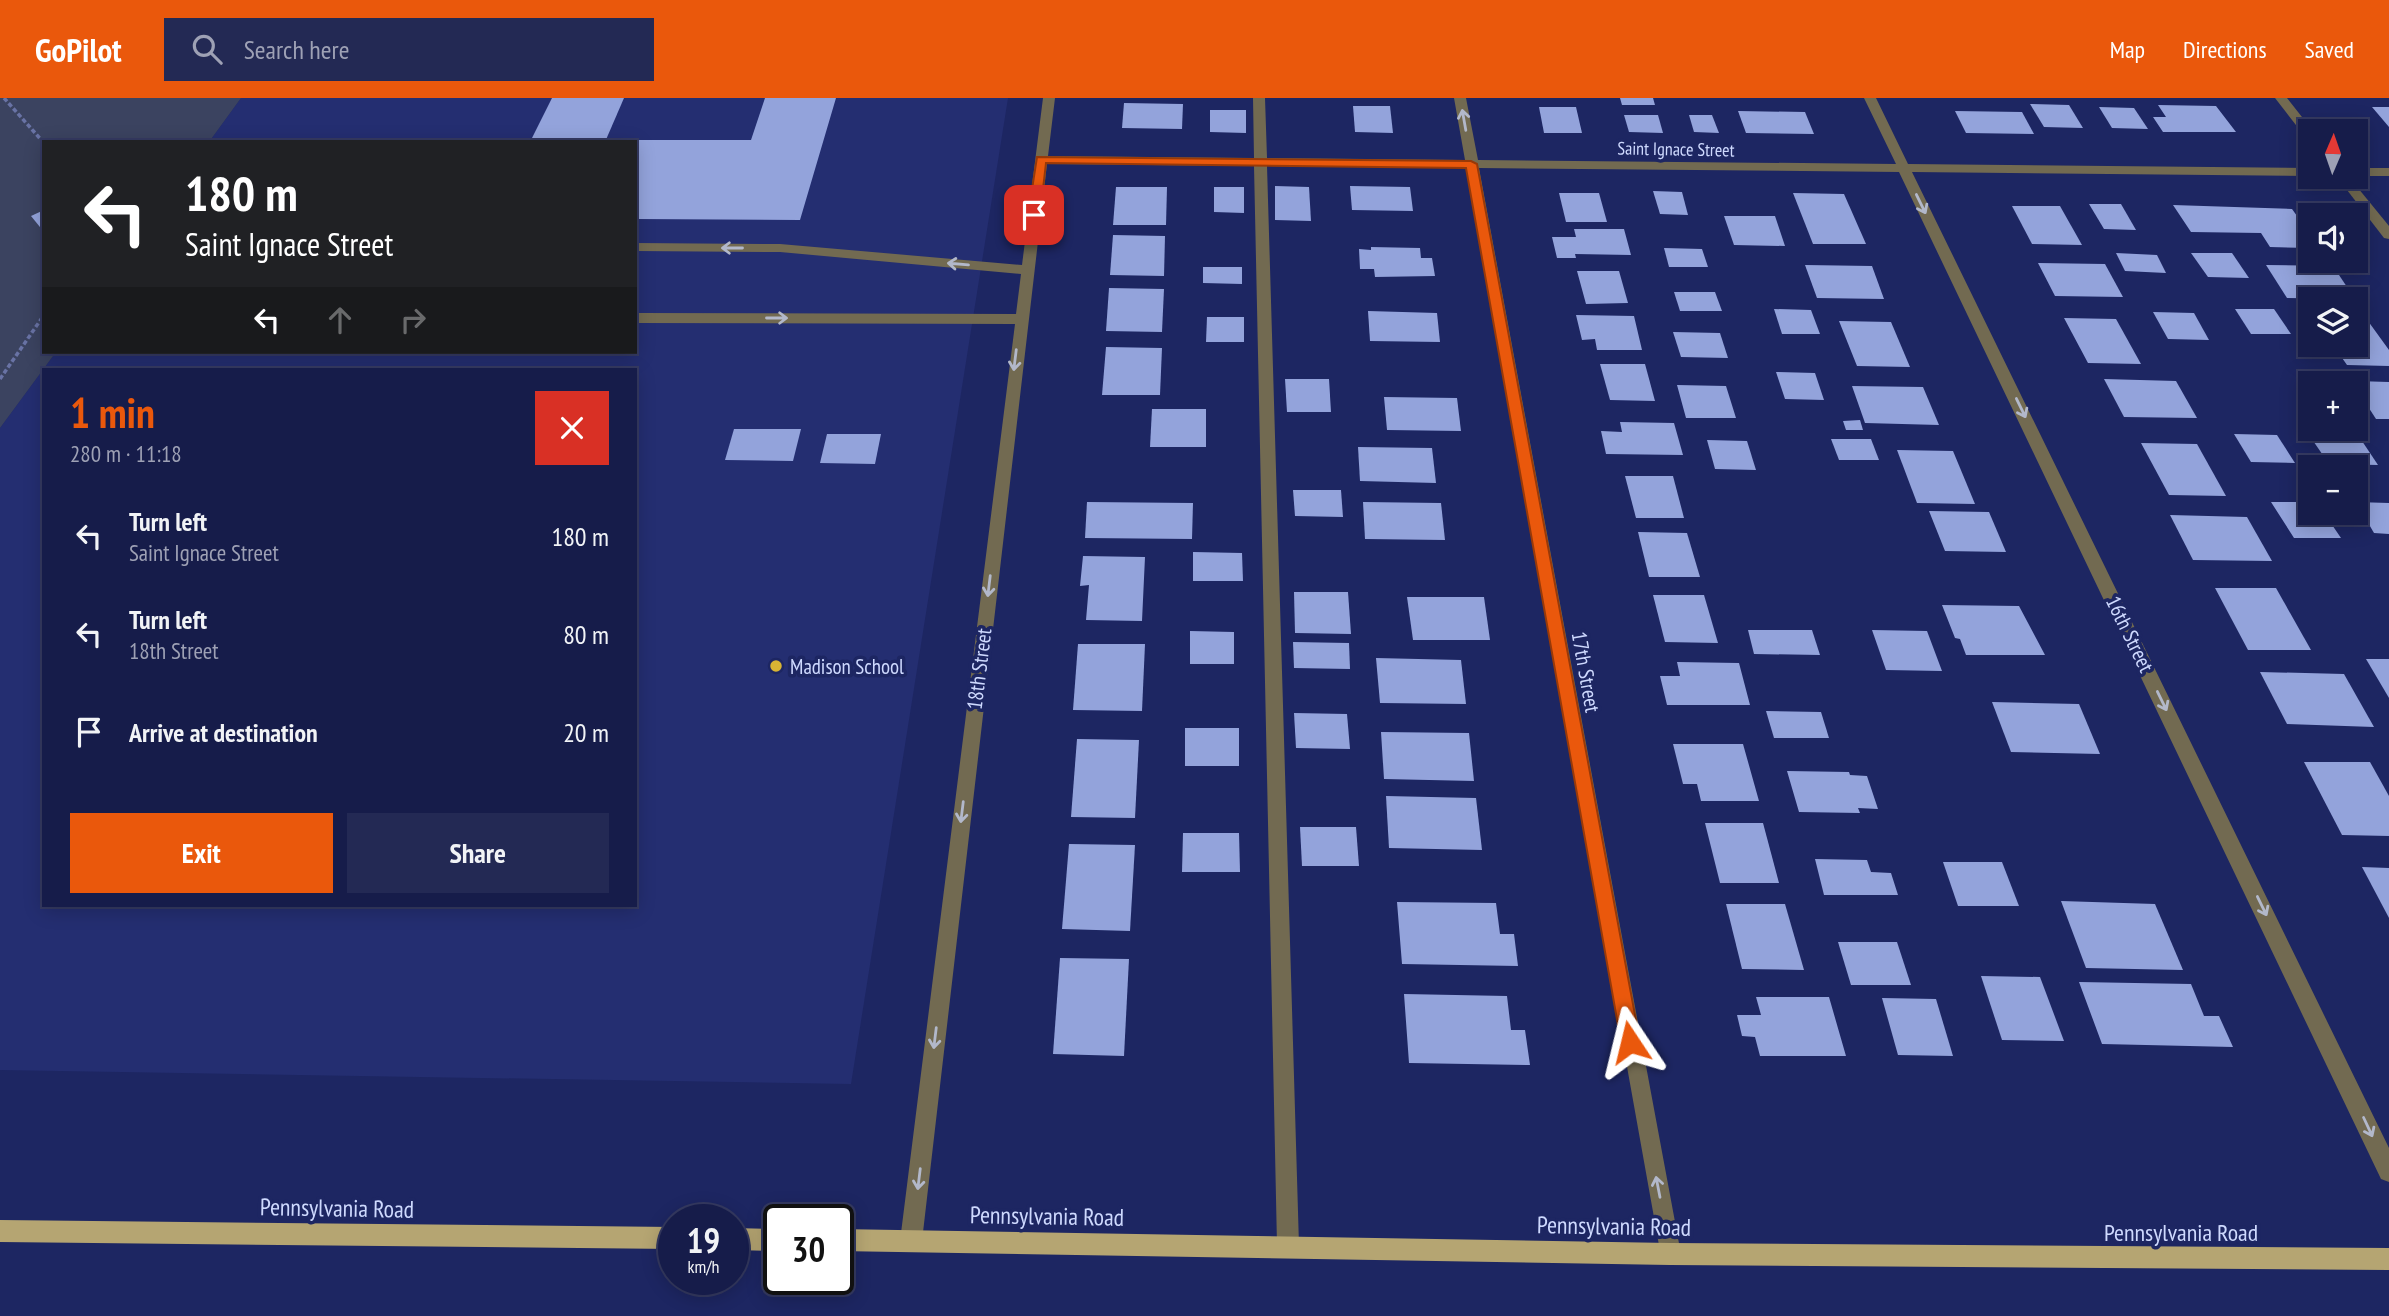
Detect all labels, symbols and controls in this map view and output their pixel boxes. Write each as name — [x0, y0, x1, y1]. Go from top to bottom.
search box — [164, 18, 654, 81]
text: GoPilot — [35, 28, 122, 71]
icon: search — [188, 30, 226, 68]
text: Search here — [244, 33, 349, 66]
text: Map — [2110, 34, 2145, 65]
text: Directions — [2183, 34, 2267, 65]
text: Saved — [2305, 34, 2354, 65]
one-way arrow — [1456, 109, 1470, 132]
north arrow — [2298, 119, 2368, 189]
map controls — [2298, 119, 2368, 525]
street label: Saint Ignace Street — [1617, 136, 1735, 162]
text: 180 m — [185, 161, 298, 225]
icon: left — [70, 168, 161, 259]
pin — [1004, 185, 1064, 245]
one-way arrow — [1915, 193, 1929, 214]
icon: arrive — [1015, 196, 1053, 234]
button: sound — [2298, 203, 2368, 273]
text: Saint Ignace Street — [185, 223, 393, 265]
one-way arrow — [720, 241, 743, 254]
one-way arrow — [948, 257, 970, 270]
button: layers — [2298, 287, 2368, 357]
icon: left — [248, 301, 286, 339]
icon: ahead — [321, 301, 359, 339]
icon: right — [394, 301, 432, 339]
one-way arrow — [765, 311, 788, 325]
one-way arrow — [1009, 348, 1022, 371]
button: + — [2298, 371, 2368, 441]
text: 1 min — [70, 385, 155, 440]
button: close — [535, 391, 609, 465]
one-way arrow — [2014, 397, 2028, 418]
text: 280 m · 11:18 — [70, 439, 182, 468]
button: − — [2298, 455, 2368, 525]
text: Turn left — [129, 505, 207, 538]
icon: left — [70, 517, 108, 555]
text: 180 m — [551, 520, 609, 553]
text: Saint Ignace Street — [129, 538, 279, 567]
one-way arrow — [982, 574, 995, 597]
street label: 16th Street — [2100, 591, 2160, 677]
text: Turn left — [129, 603, 207, 636]
icon: left — [70, 615, 108, 653]
text: 80 m — [563, 618, 609, 651]
street label: 18th Street — [961, 627, 997, 711]
street label: 17th Street — [1566, 629, 1606, 715]
text: 18th Street — [129, 636, 219, 665]
place label: Madison School — [790, 653, 904, 680]
marker: Madison School — [768, 658, 784, 674]
one-way arrow — [2156, 690, 2170, 711]
icon: arrive — [70, 713, 108, 751]
text: Arrive at destination — [129, 716, 318, 749]
text: 20 m — [563, 716, 609, 749]
one-way arrow — [956, 800, 969, 823]
button: Exit — [70, 813, 333, 893]
button: Share — [347, 813, 609, 893]
one-way arrow — [2255, 895, 2269, 916]
position arrow — [1593, 1005, 1667, 1079]
one-way arrow — [929, 1026, 942, 1049]
one-way arrow — [2362, 1116, 2375, 1137]
one-way arrow — [912, 1167, 925, 1190]
one-way arrow — [1650, 1176, 1664, 1199]
street label: Pennsylvania Road — [260, 1191, 414, 1225]
street label: Pennsylvania Road — [970, 1199, 1124, 1233]
speed limit sign: 30 — [763, 1204, 854, 1295]
street label: Pennsylvania Road — [1537, 1209, 1691, 1243]
text: 19 — [687, 1217, 720, 1263]
street label: Pennsylvania Road — [2104, 1217, 2258, 1248]
text: km/h — [688, 1255, 719, 1278]

